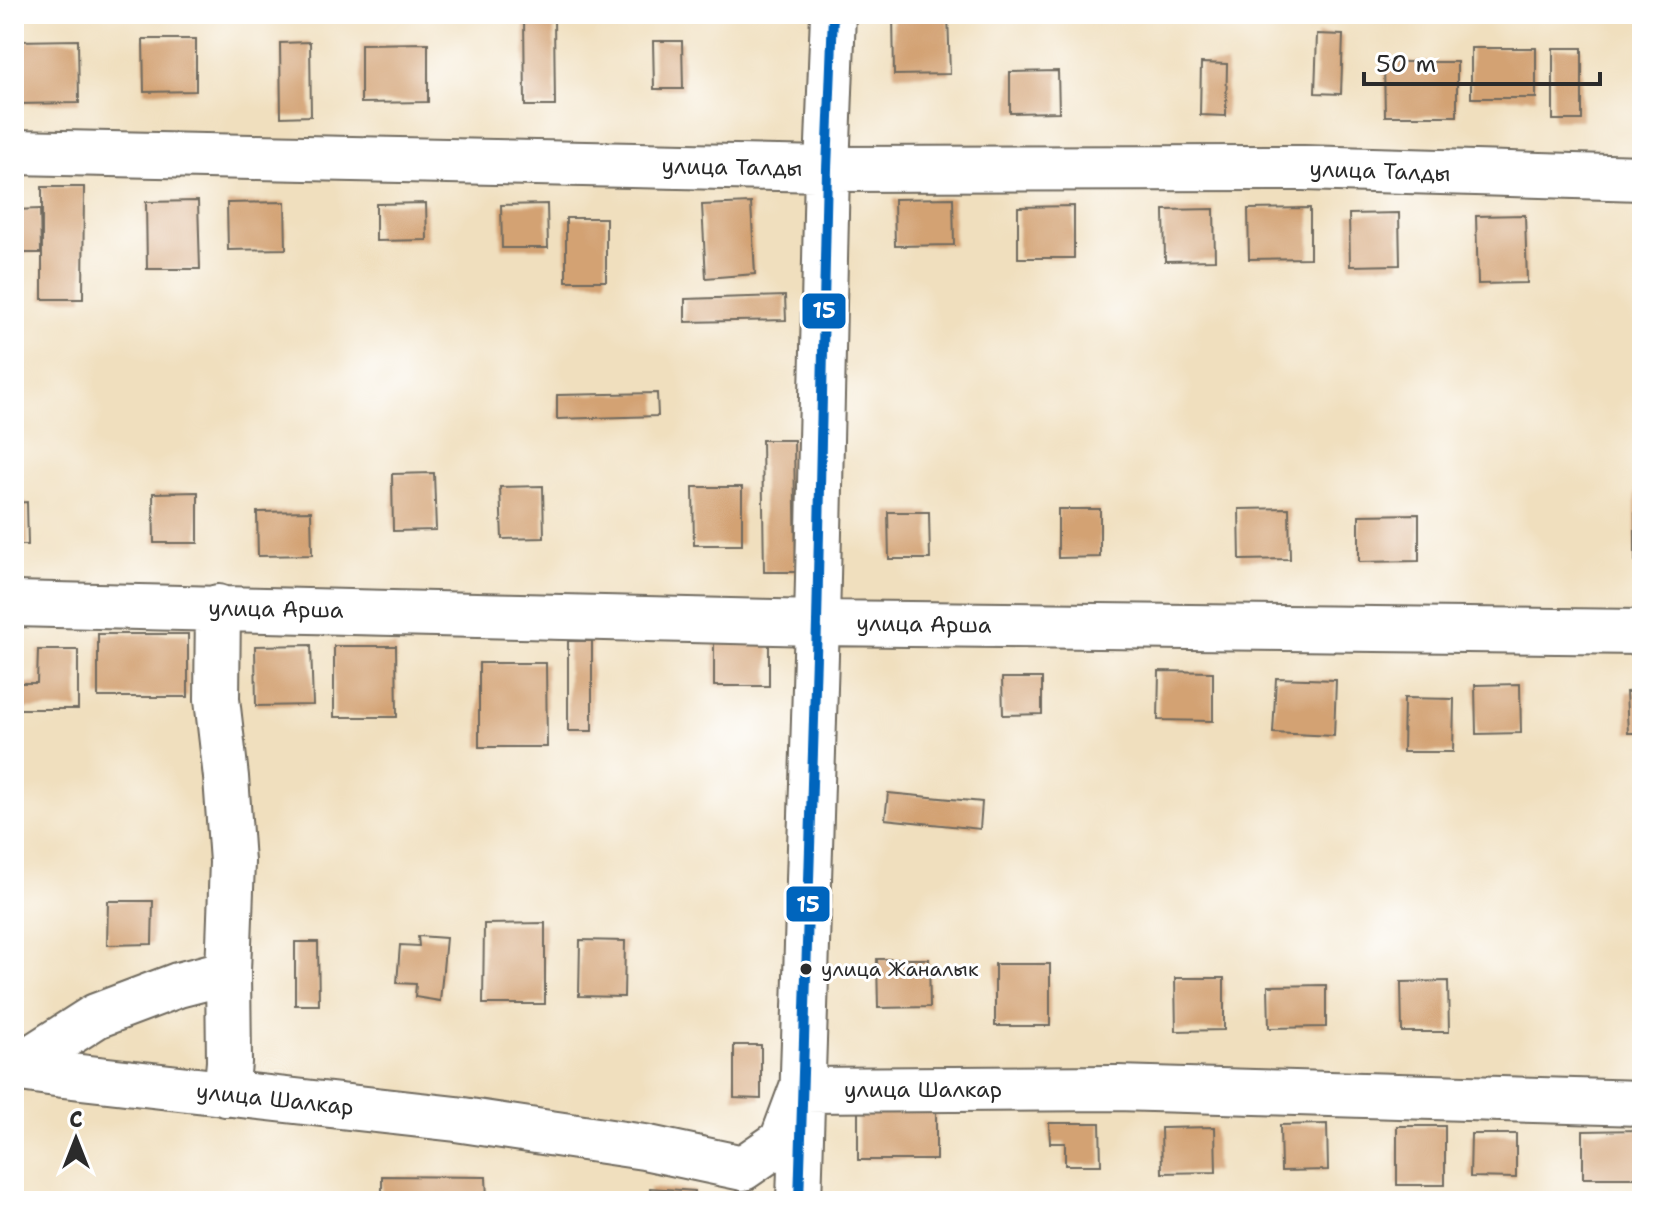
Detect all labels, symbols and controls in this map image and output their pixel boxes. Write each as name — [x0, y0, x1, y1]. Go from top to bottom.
scale bar — [1364, 36, 1600, 86]
text: 50 m — [1376, 48, 1436, 80]
street label: улица Талды — [661, 151, 803, 183]
street label: улица Талды — [1309, 154, 1451, 188]
line badge: 15 — [801, 292, 847, 330]
text: 15 — [812, 296, 836, 325]
street label: улица Арша — [208, 593, 344, 625]
street label: улица Арша — [856, 608, 992, 640]
line badge: 15 — [785, 885, 831, 923]
text: 15 — [796, 890, 820, 919]
place label: улица Жаналык — [821, 956, 979, 982]
marker: улица Жаналык — [798, 961, 814, 977]
street label: улица Шалкар — [844, 1075, 1002, 1104]
street label: улица Шалкар — [195, 1076, 355, 1122]
north arrow — [36, 1099, 116, 1179]
text: С — [69, 1105, 83, 1134]

